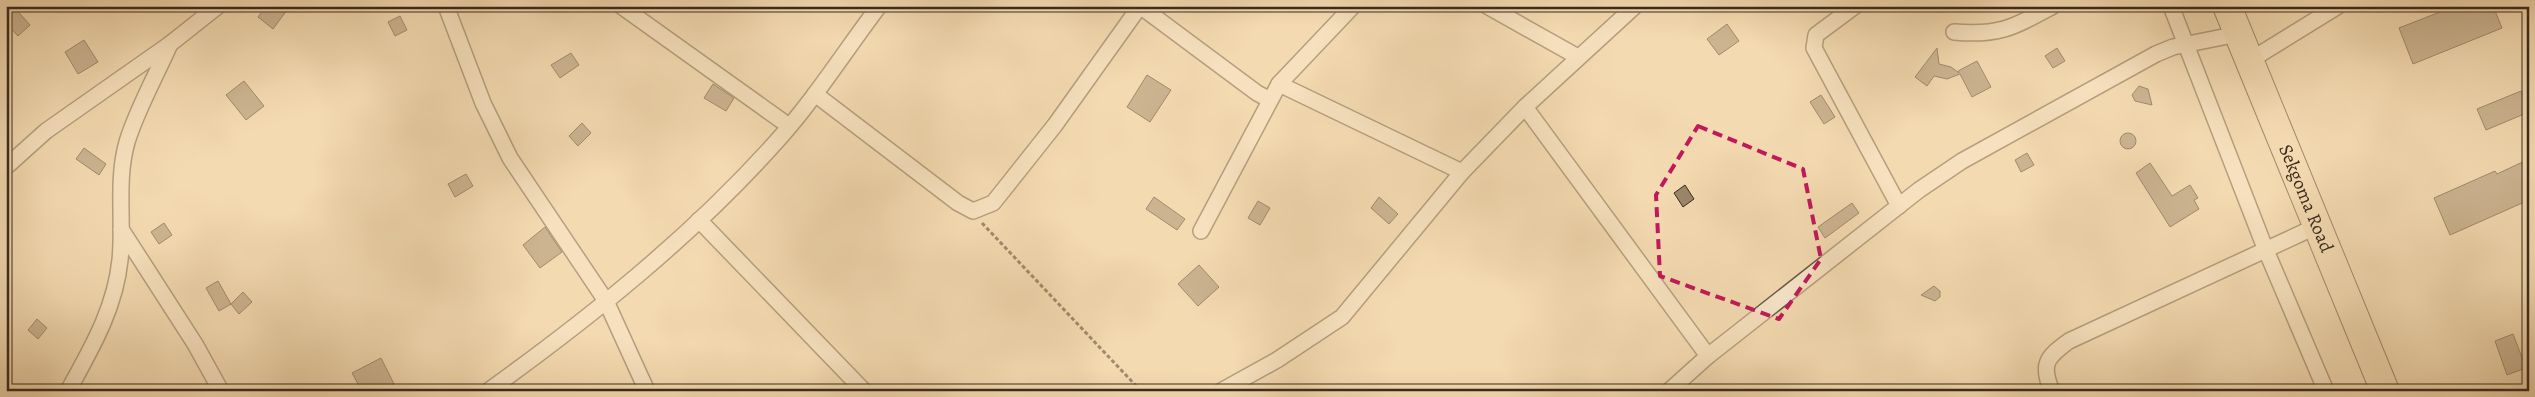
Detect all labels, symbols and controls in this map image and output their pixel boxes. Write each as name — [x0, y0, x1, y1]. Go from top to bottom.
street label: Sekgoma Road — [2272, 141, 2340, 257]

